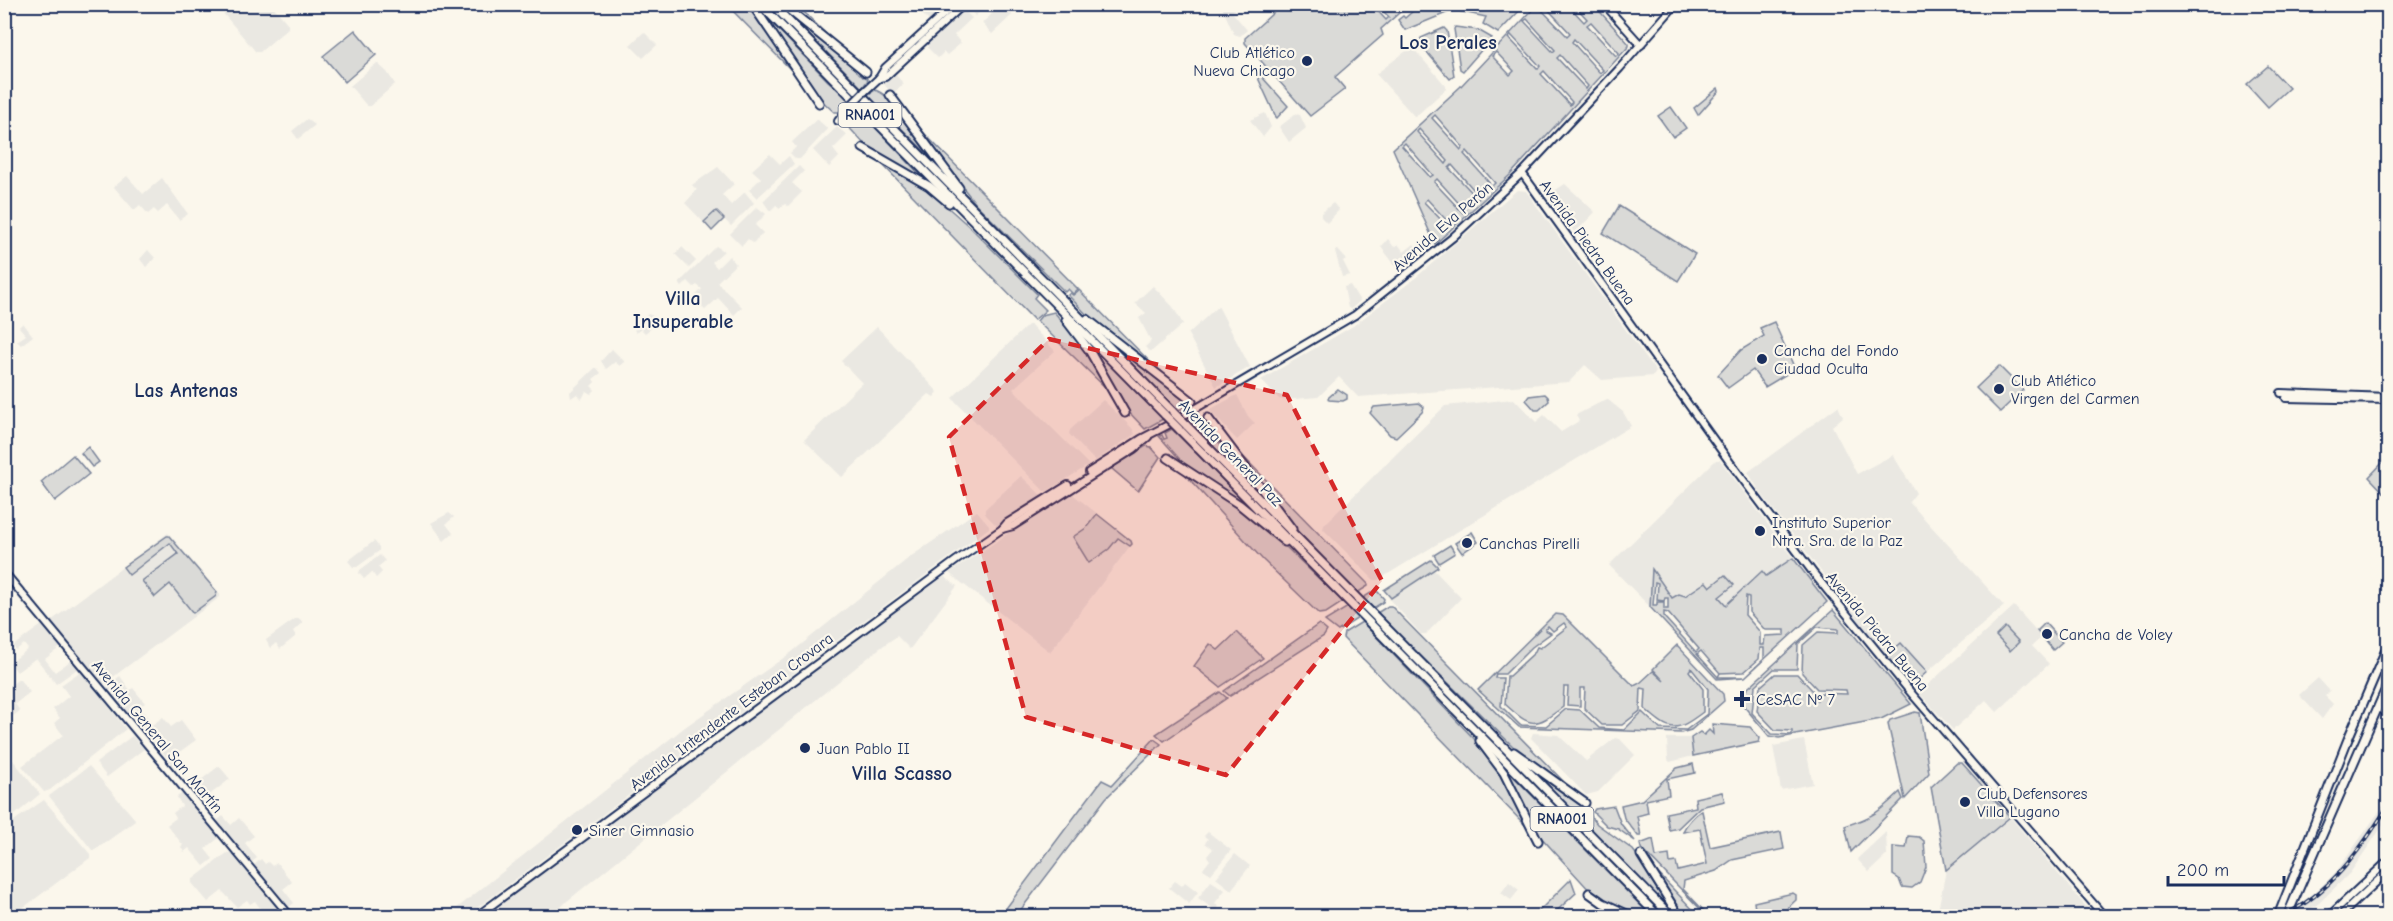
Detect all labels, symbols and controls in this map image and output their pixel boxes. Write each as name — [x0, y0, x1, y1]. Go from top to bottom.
district label: Los Perales — [1399, 31, 1497, 54]
place label: Club Atlético Nueva Chicago — [1193, 44, 1295, 80]
marker: Club Atlético Nueva Chicago — [1300, 54, 1314, 68]
road number: RNA001 — [838, 103, 902, 127]
street label: Avenida Piedra Buena — [1536, 177, 1639, 309]
street label: Avenida Eva Perón — [1389, 178, 1497, 275]
district label: Villa Insuperable — [633, 287, 734, 333]
place label: Cancha del Fondo Ciudad Oculta — [1774, 342, 1899, 378]
marker: Cancha del Fondo Ciudad Oculta — [1755, 352, 1769, 366]
place label: Club Atlético Virgen del Carmen — [2011, 372, 2140, 408]
district label: Las Antenas — [134, 379, 238, 402]
marker: Club Atlético Virgen del Carmen — [1992, 382, 2006, 396]
street label: Avenida General Paz — [1175, 396, 1286, 510]
place label: Instituto Superior Ntra. Sra. de la Paz — [1772, 514, 1903, 550]
marker: Instituto Superior Ntra. Sra. de la Paz — [1753, 524, 1767, 538]
place label: Canchas Pirelli — [1479, 535, 1580, 553]
marker: Canchas Pirelli — [1460, 536, 1474, 550]
street label: Avenida Piedra Buena — [1822, 568, 1932, 695]
place label: Cancha de Voley — [2059, 626, 2173, 644]
marker: Cancha de Voley — [2040, 627, 2054, 641]
street label: Avenida Intendente Esteban Crovara — [626, 629, 837, 794]
street label: Avenida General San Martín — [88, 657, 227, 817]
marker: CeSAC Nº 7 — [1733, 690, 1751, 708]
place label: CeSAC Nº 7 — [1756, 691, 1835, 709]
place label: Juan Pablo II — [817, 740, 910, 758]
marker: Juan Pablo II — [798, 741, 812, 755]
district label: Villa Scasso — [852, 762, 952, 785]
place label: Club Defensores Villa Lugano — [1977, 785, 2088, 821]
marker: Club Defensores Villa Lugano — [1958, 795, 1972, 809]
road number: RNA001 — [1530, 807, 1594, 831]
place label: Siner Gimnasio — [589, 822, 694, 840]
marker: Siner Gimnasio — [570, 823, 584, 837]
scale bar — [2168, 849, 2284, 887]
text: 200 m — [2177, 860, 2229, 881]

